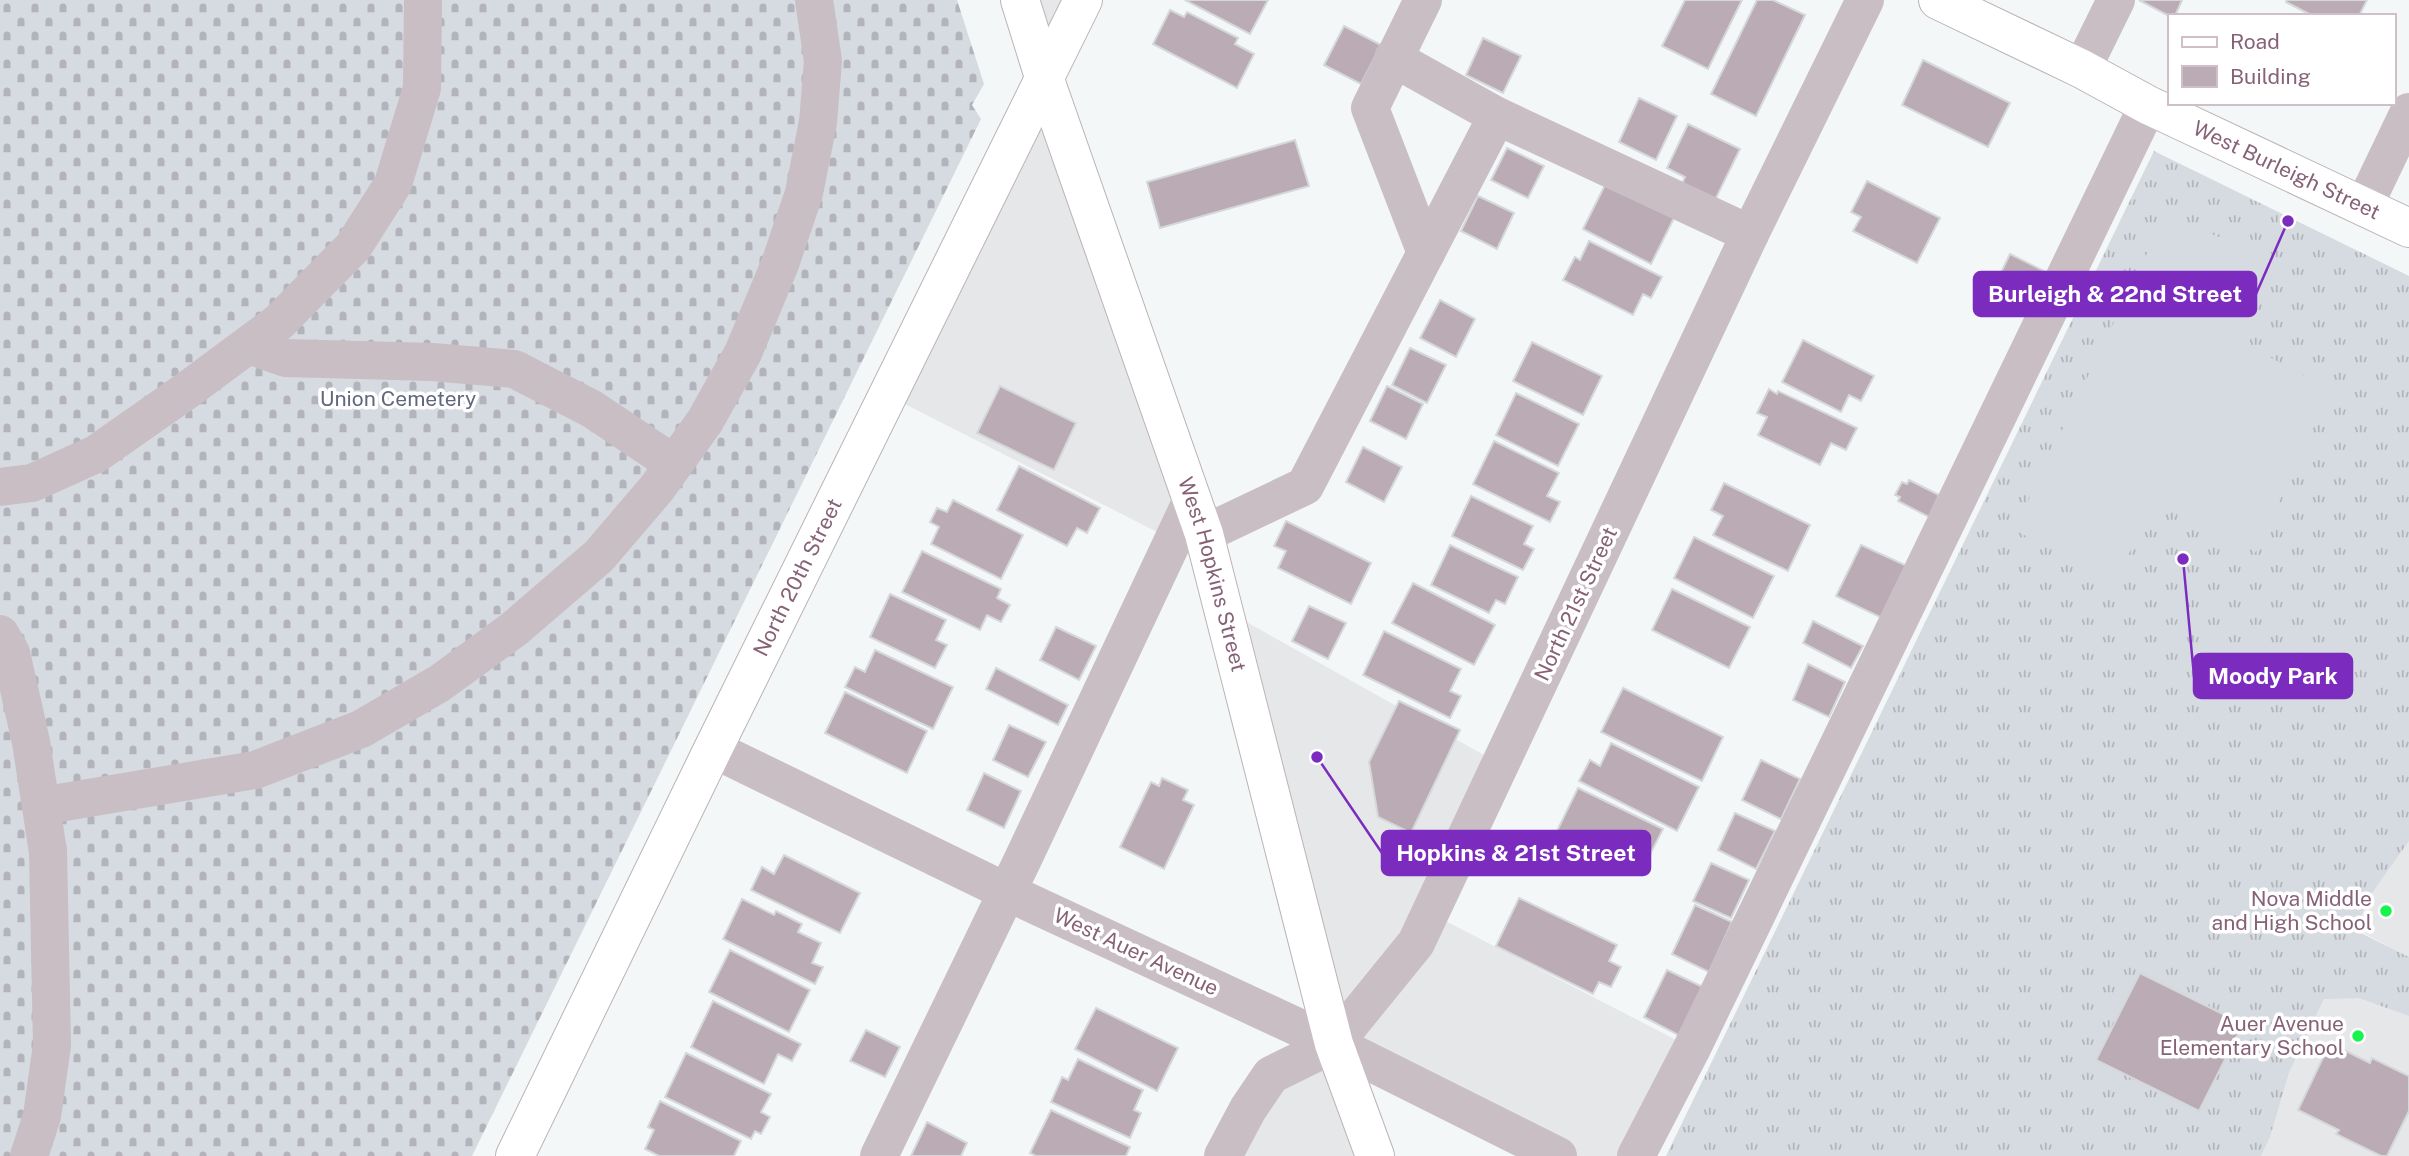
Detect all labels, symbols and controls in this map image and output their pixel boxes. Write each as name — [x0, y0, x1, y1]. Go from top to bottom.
legend — [2168, 14, 2395, 105]
text: Road — [2230, 29, 2280, 54]
text: Building — [2230, 64, 2311, 89]
street label: West Burleigh Street — [2189, 115, 2384, 225]
callout: Burleigh & 22nd Street — [1974, 272, 2256, 316]
text: Burleigh & 22nd Street — [1988, 280, 2242, 307]
park label: Union Cemetery — [320, 386, 476, 411]
street label: West Hopkins Street — [1173, 474, 1252, 674]
street label: North 20th Street — [748, 494, 847, 660]
street label: North 21st Street — [1529, 523, 1622, 685]
callout: Moody Park — [2194, 654, 2352, 698]
text: Moody Park — [2208, 662, 2338, 689]
callout: Hopkins & 21st Street — [1382, 831, 1650, 875]
text: Hopkins & 21st Street — [1396, 839, 1636, 866]
place label: Nova Middle and High School — [2212, 886, 2372, 935]
street label: West Auer Avenue — [1050, 902, 1223, 1001]
marker: Nova Middle and High School — [2378, 903, 2394, 919]
place label: Auer Avenue Elementary School — [2160, 1011, 2344, 1060]
marker: Auer Avenue Elementary School — [2350, 1028, 2366, 1044]

